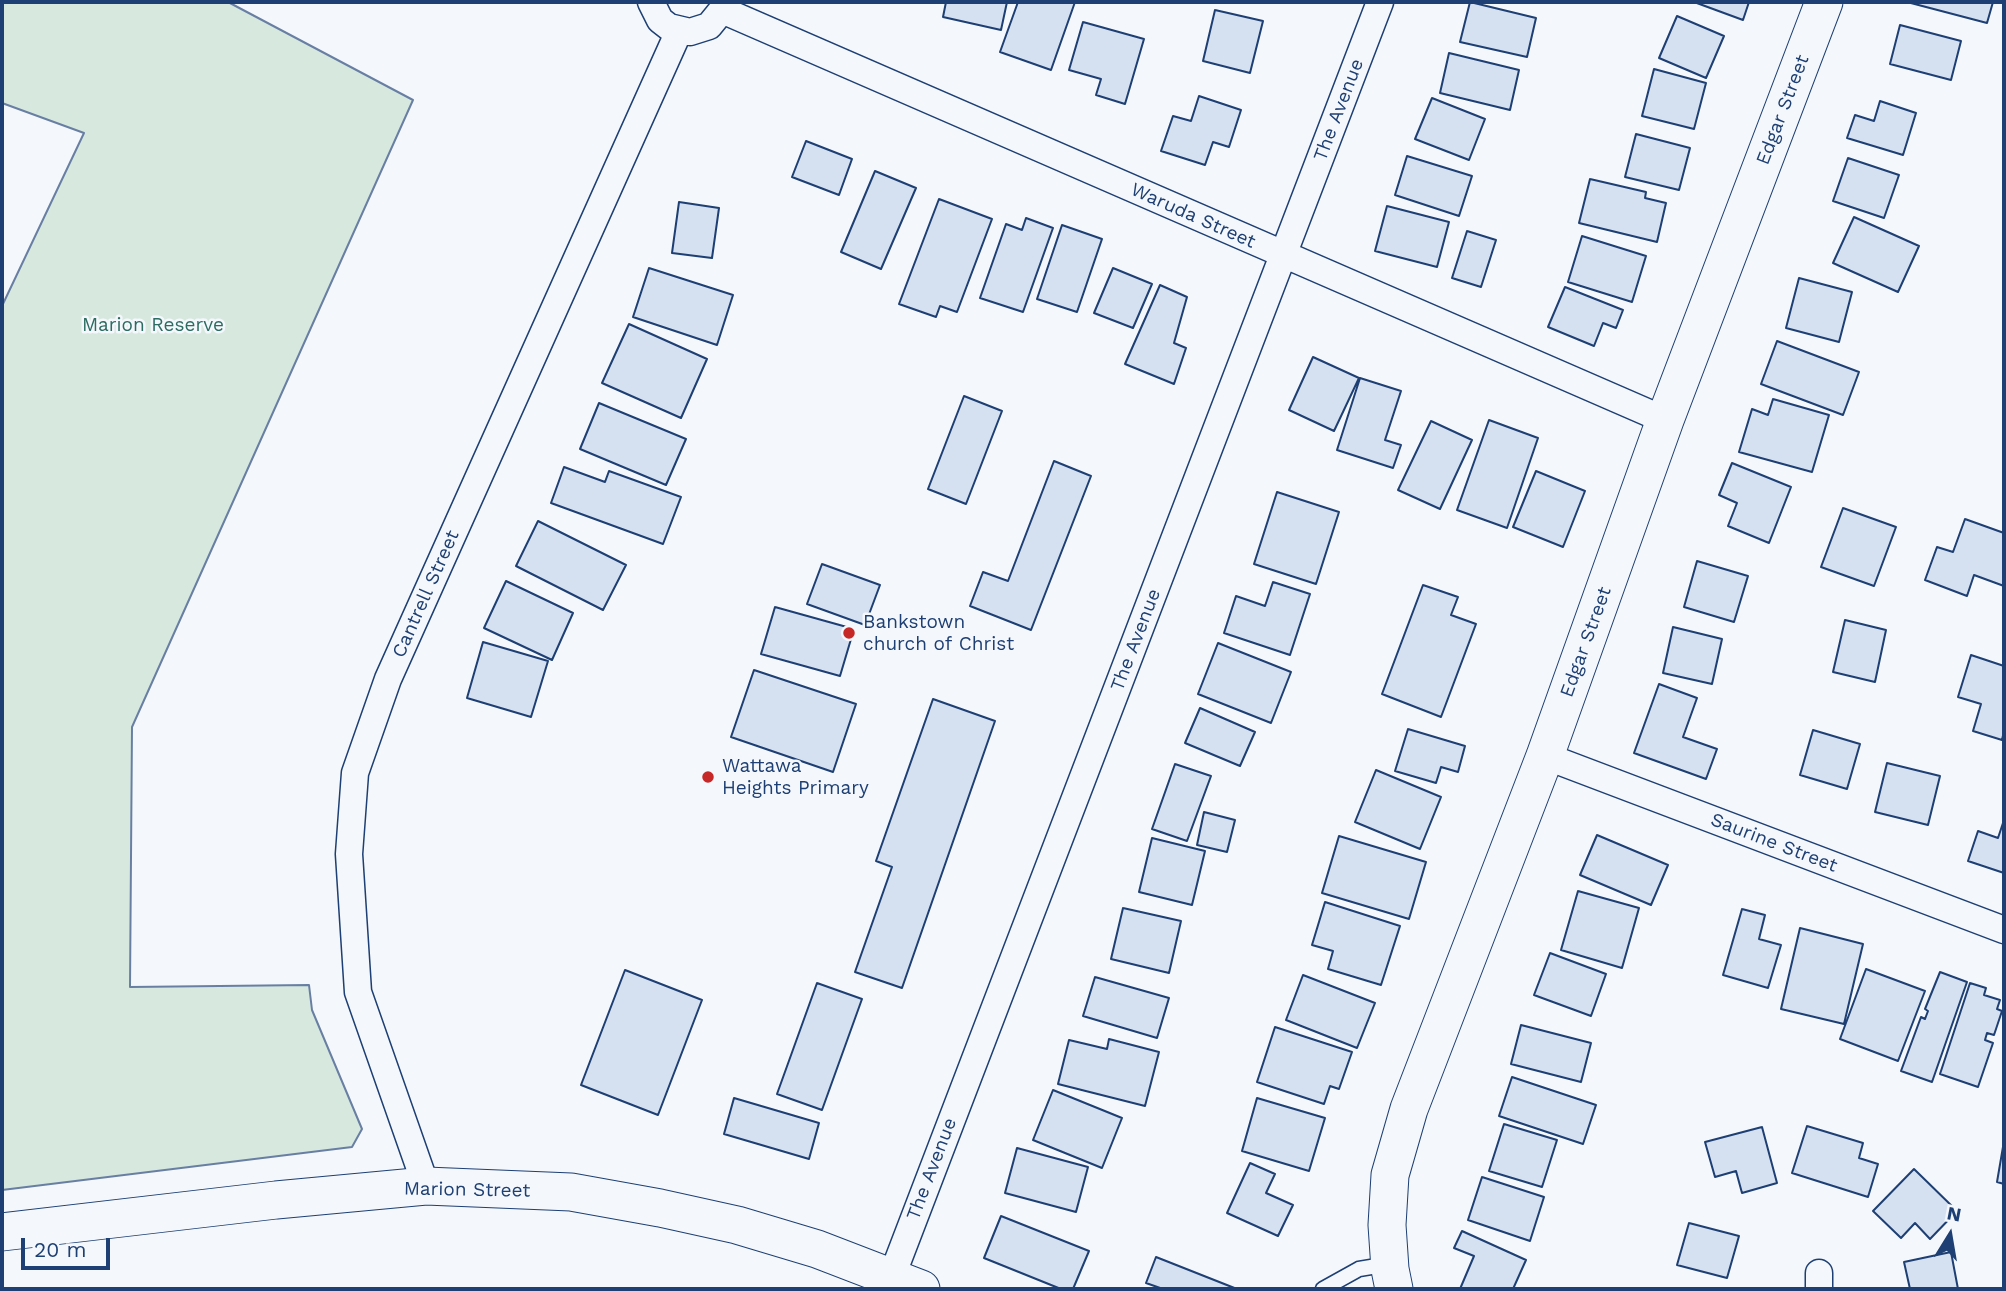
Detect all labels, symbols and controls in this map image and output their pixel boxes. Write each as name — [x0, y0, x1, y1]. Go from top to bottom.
street label: Edgar Street — [1752, 52, 1814, 168]
street label: The Avenue — [1309, 56, 1369, 164]
street label: Waruda Street — [1127, 178, 1259, 254]
park label: Marion Reserve — [82, 314, 224, 336]
street label: Cantrell Street — [388, 527, 464, 661]
street label: Edgar Street — [1555, 584, 1617, 700]
street label: The Avenue — [1106, 586, 1166, 694]
place label: Bankstown church of Christ — [863, 611, 1014, 655]
marker: Bankstown church of Christ — [841, 625, 857, 641]
place label: Wattawa Heights Primary — [722, 755, 869, 799]
marker: Wattawa Heights Primary — [700, 769, 716, 785]
street label: Saurine Street — [1708, 808, 1840, 878]
street label: The Avenue — [902, 1115, 962, 1223]
street label: Marion Street — [404, 1177, 530, 1203]
north arrow — [1915, 1200, 1985, 1270]
text: N — [1945, 1201, 1963, 1227]
scale bar — [24, 1224, 114, 1268]
text: 20 m — [34, 1237, 86, 1262]

